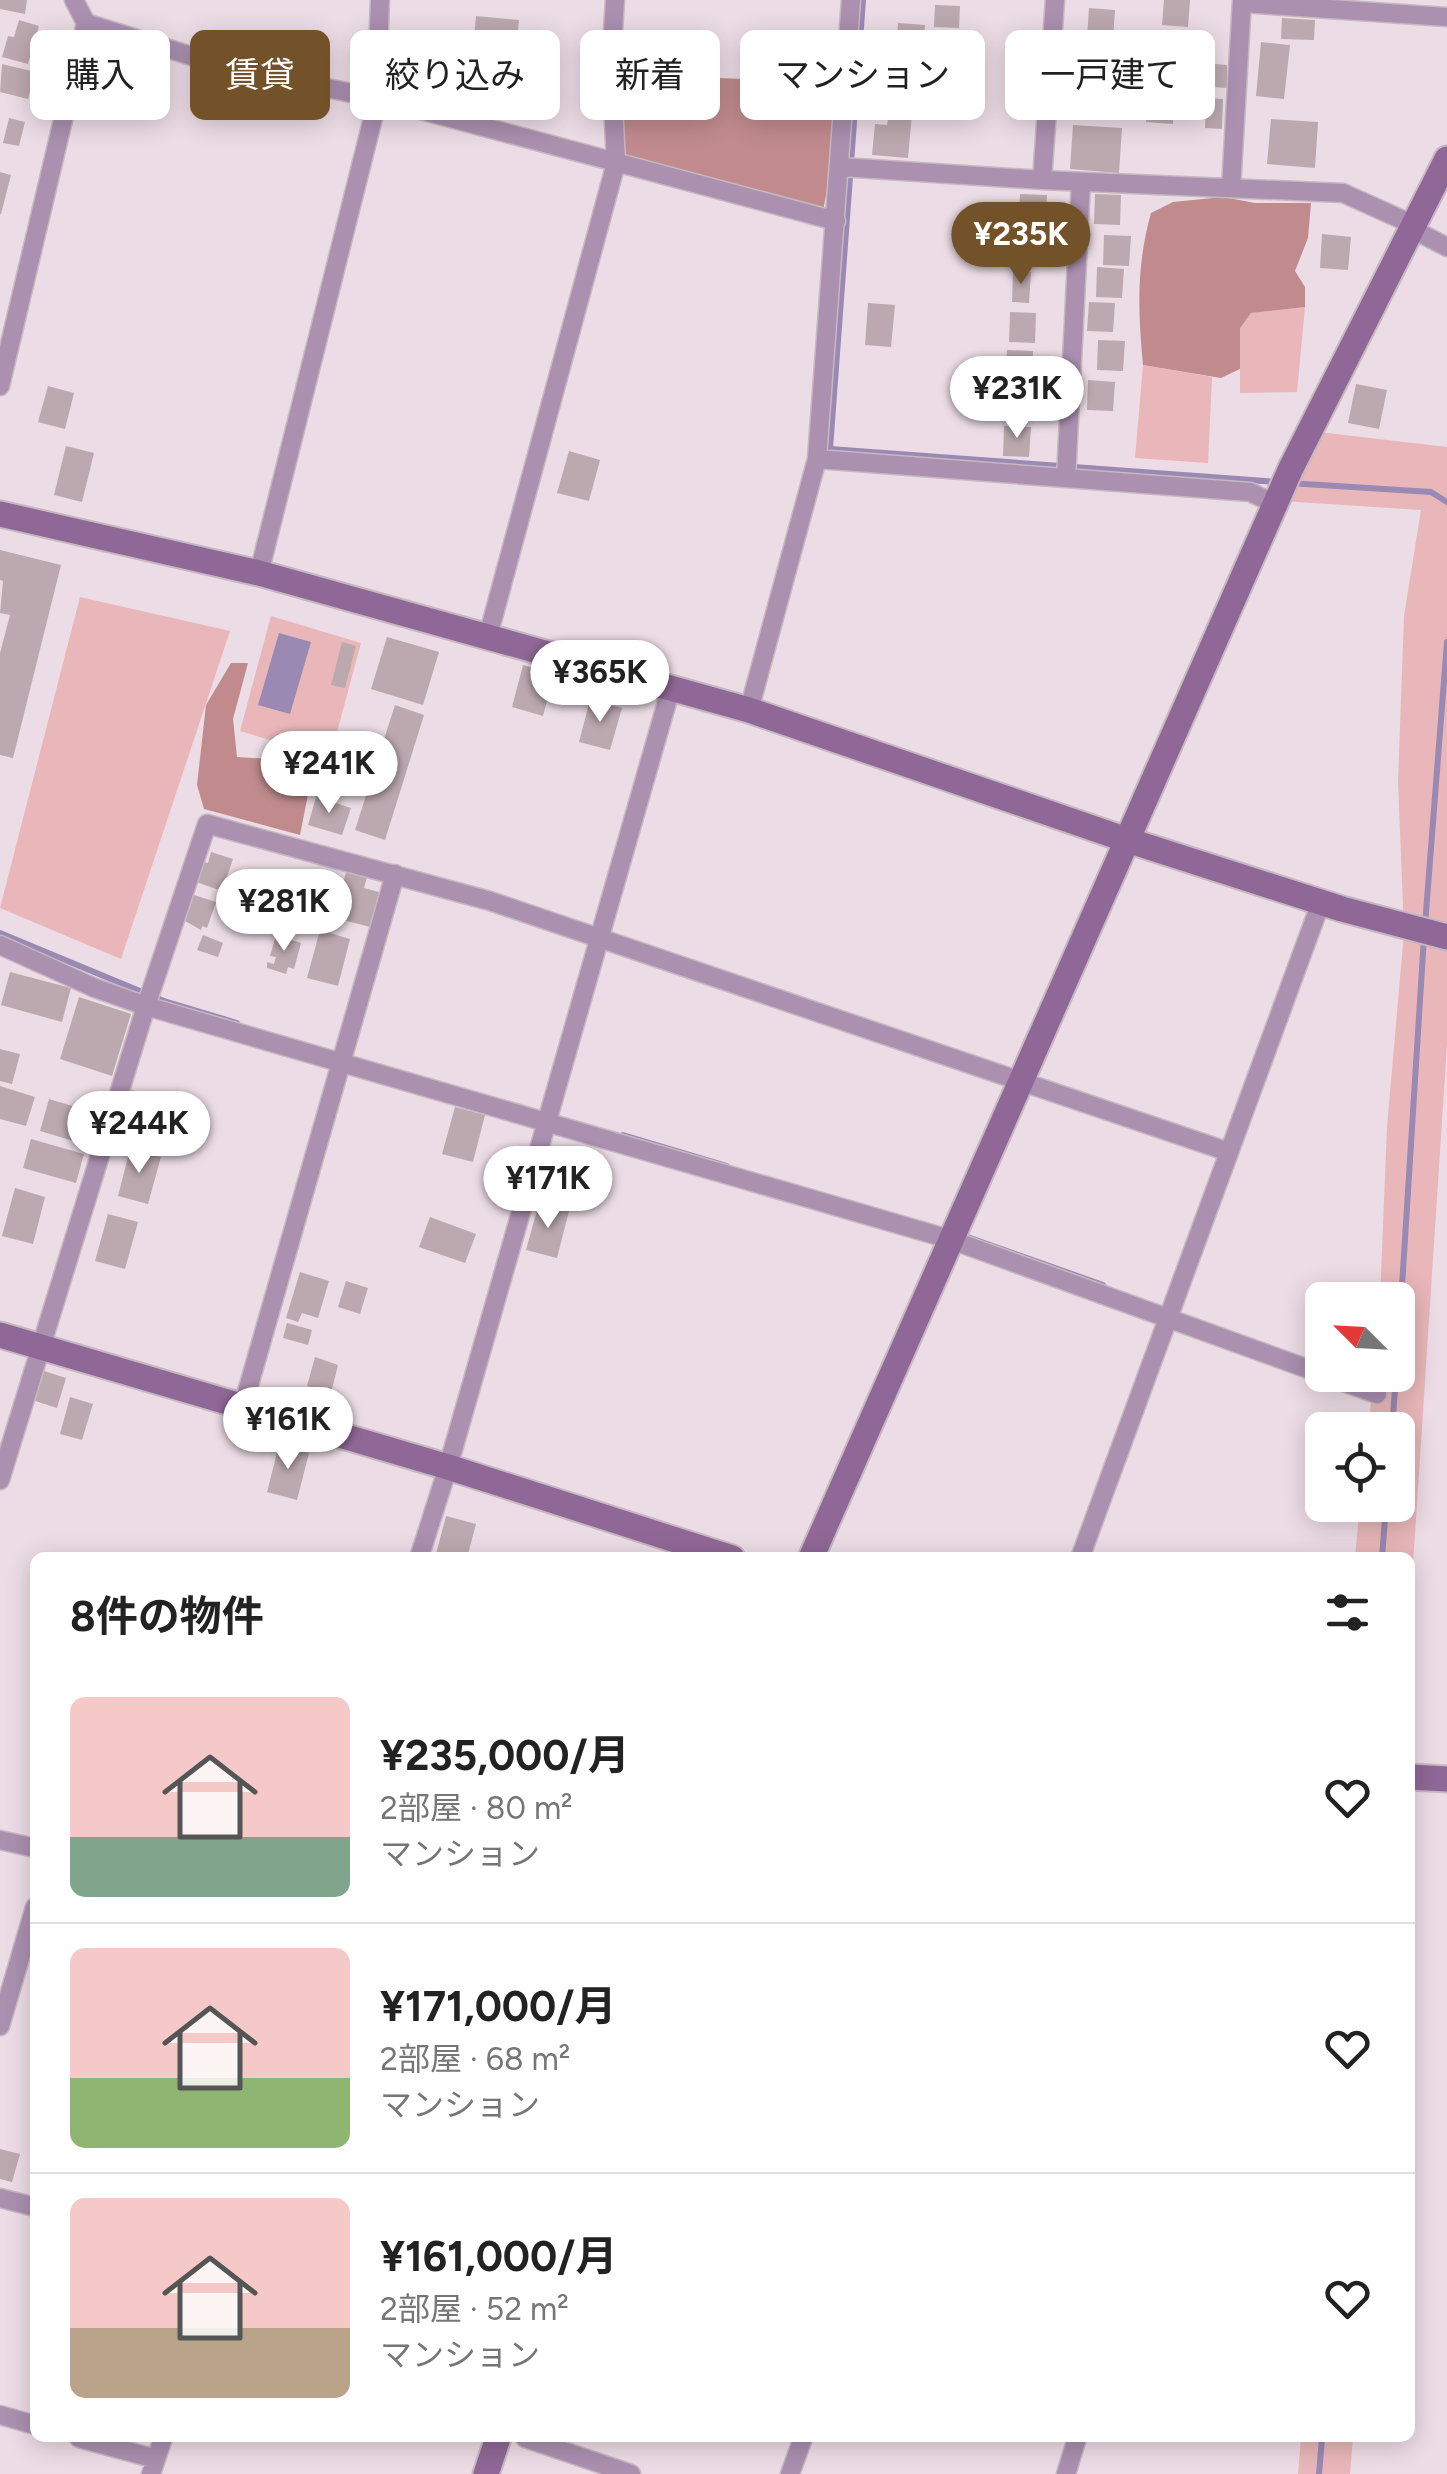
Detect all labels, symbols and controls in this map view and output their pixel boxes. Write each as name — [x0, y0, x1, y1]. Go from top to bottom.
chip: 購入 — [30, 30, 170, 120]
chip: 賃貸 — [190, 30, 330, 120]
chip: 絞り込み — [350, 30, 560, 120]
chip: 新着 — [580, 30, 720, 120]
chip: マンション — [740, 30, 985, 120]
chip: 一戸建て — [1005, 30, 1215, 120]
pin: ¥235K — [951, 202, 1091, 287]
text: ¥235K — [973, 215, 1069, 253]
pin: ¥231K — [947, 356, 1087, 441]
text: ¥231K — [972, 369, 1062, 407]
pin: ¥365K — [530, 640, 670, 725]
text: ¥365K — [552, 653, 648, 691]
pin: ¥241K — [259, 731, 399, 816]
text: ¥241K — [283, 744, 375, 782]
pin: ¥281K — [214, 869, 354, 954]
text: ¥281K — [238, 882, 330, 920]
pin: ¥244K — [69, 1091, 209, 1176]
text: ¥244K — [89, 1104, 189, 1142]
pin: ¥171K — [478, 1146, 618, 1231]
text: ¥171K — [505, 1159, 591, 1197]
north arrow — [1305, 1282, 1415, 1392]
map controls — [1305, 1282, 1415, 1522]
pin: ¥161K — [218, 1387, 358, 1472]
text: ¥161K — [245, 1400, 331, 1438]
button: locate — [1305, 1412, 1415, 1522]
icon: filters — [1320, 1585, 1375, 1640]
text: 8件の物件 — [70, 1591, 264, 1642]
text: ¥235,000/月 — [380, 1730, 630, 1781]
icon: home — [150, 1737, 270, 1857]
icon: heart — [1320, 1770, 1375, 1825]
text: 2部屋 · 80 m² — [380, 1789, 573, 1827]
text: マンション — [380, 1835, 540, 1873]
text: ¥171,000/月 — [380, 1981, 616, 2032]
icon: home — [150, 1988, 270, 2108]
icon: heart — [1320, 2021, 1375, 2076]
text: 2部屋 · 68 m² — [380, 2040, 570, 2078]
text: マンション — [380, 2086, 540, 2124]
text: ¥161,000/月 — [380, 2231, 617, 2282]
icon: home — [150, 2238, 270, 2358]
icon: heart — [1320, 2271, 1375, 2326]
text: 2部屋 · 52 m² — [380, 2290, 569, 2328]
text: マンション — [380, 2336, 540, 2374]

